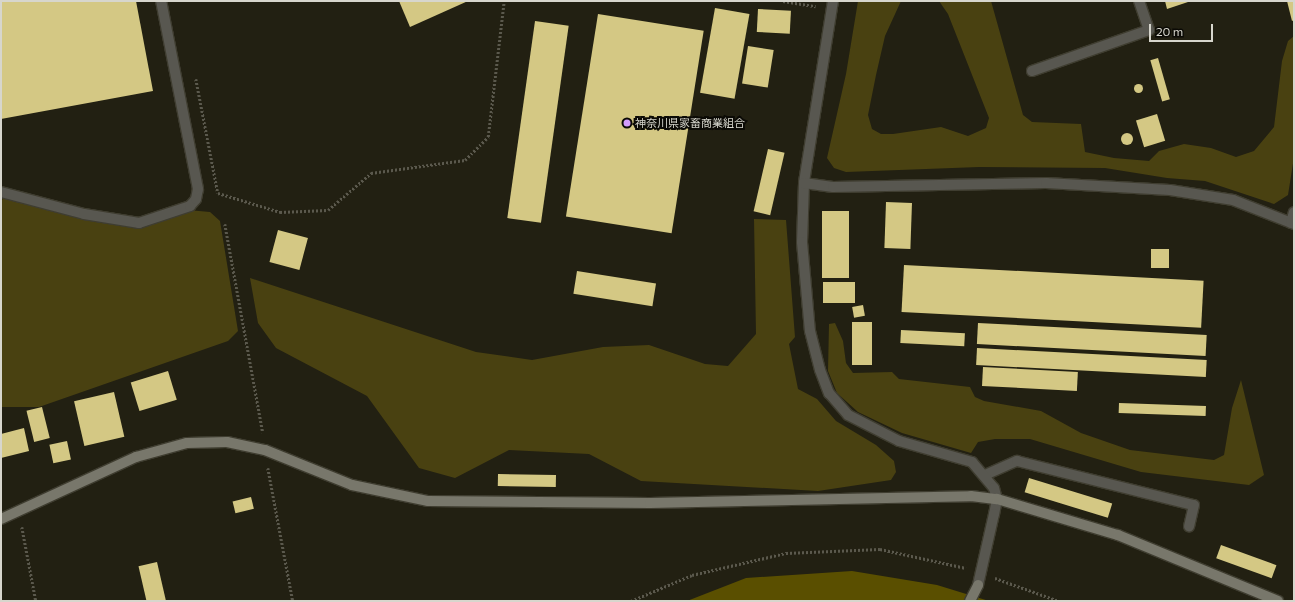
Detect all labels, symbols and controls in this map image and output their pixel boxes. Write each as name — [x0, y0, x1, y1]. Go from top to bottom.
scale bar — [1151, 16, 1215, 42]
text: 20 m — [1156, 24, 1183, 38]
place label: 神奈川県家畜商業組合 — [635, 116, 745, 130]
marker: 神奈川県家畜商業組合 — [622, 118, 632, 128]

